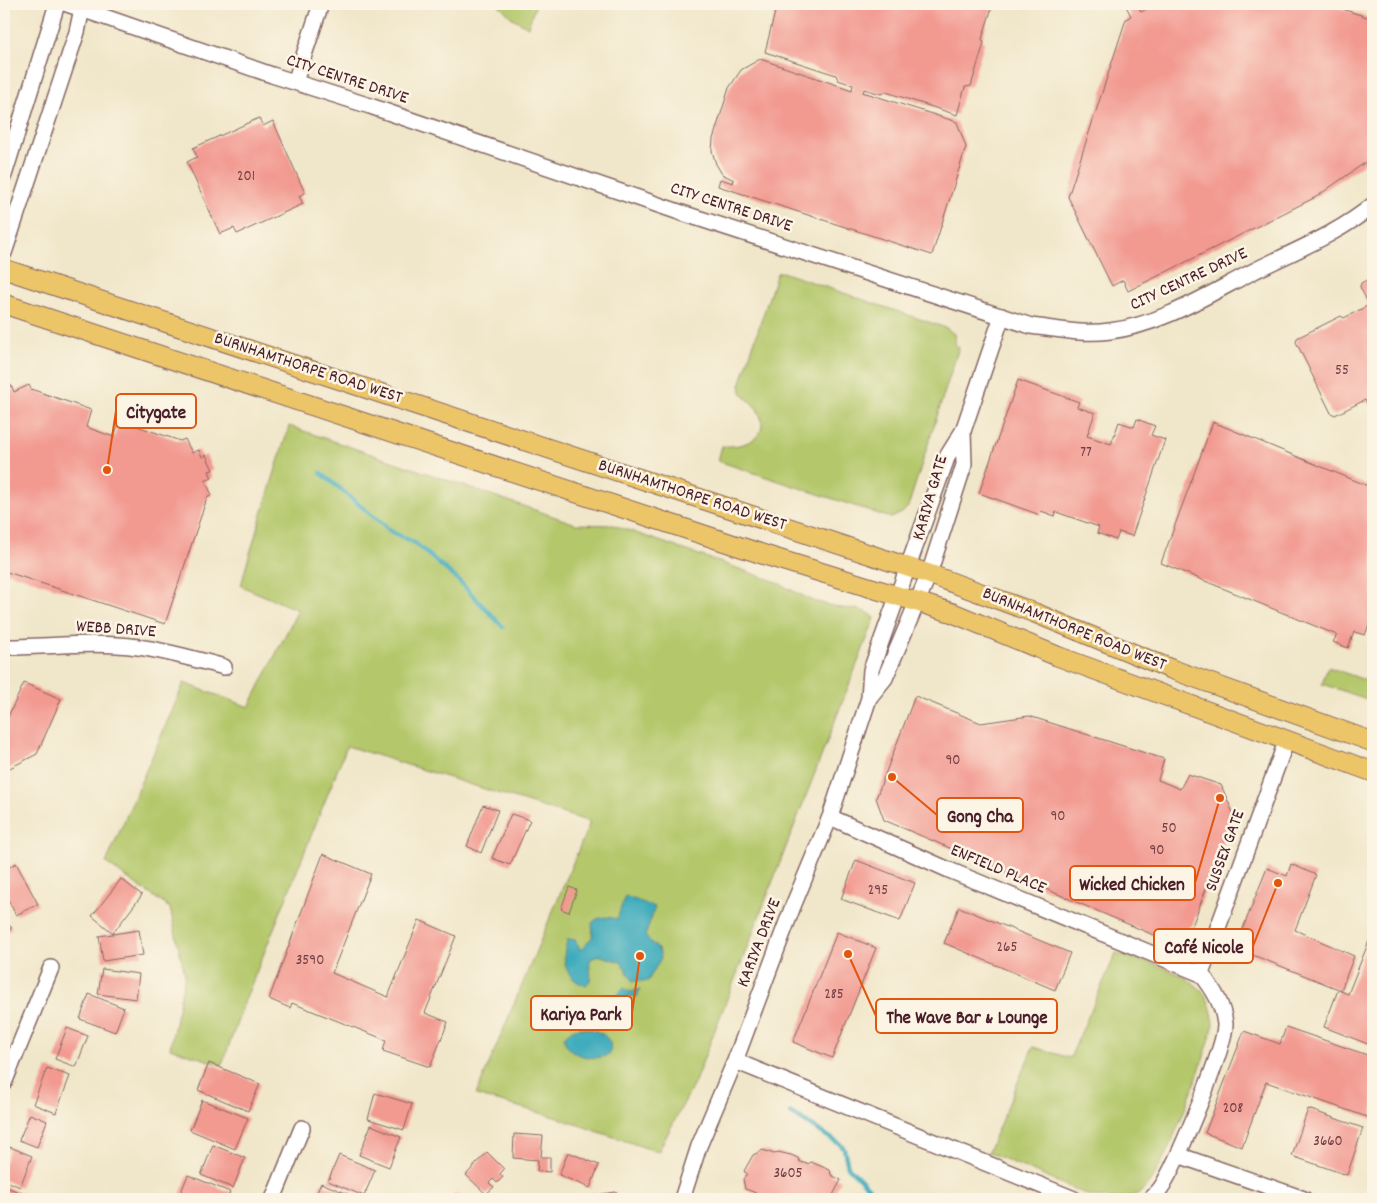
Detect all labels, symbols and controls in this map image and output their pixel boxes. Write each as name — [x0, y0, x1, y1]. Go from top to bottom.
street label: CITY CENTRE DRIVE — [283, 48, 411, 112]
house number: 201 — [237, 166, 255, 188]
street label: CITY CENTRE DRIVE — [667, 176, 795, 240]
street label: CITY CENTRE DRIVE — [1126, 242, 1252, 318]
street label: BURNHAMTHORPE ROAD WEST — [211, 327, 405, 411]
house number: 55 — [1335, 360, 1349, 382]
callout: Citygate — [116, 394, 196, 428]
text: Citygate — [126, 401, 186, 428]
house number: 77 — [1080, 442, 1092, 464]
street label: KARIYA GATE — [907, 453, 955, 543]
street label: BURNHAMTHORPE ROAD WEST — [595, 454, 789, 538]
street label: BURNHAMTHORPE ROAD WEST — [978, 582, 1170, 678]
street label: WEBB DRIVE — [75, 615, 157, 645]
house number: 90 — [945, 750, 961, 772]
callout: Gong Cha — [937, 798, 1023, 832]
text: Gong Cha — [947, 805, 1014, 832]
house number: 90 — [1050, 806, 1066, 828]
street label: SUSSEX GATE — [1200, 807, 1252, 895]
house number: 50 — [1161, 818, 1177, 840]
street label: ENFIELD PLACE — [946, 839, 1050, 901]
house number: 90 — [1149, 840, 1165, 862]
callout: Wicked Chicken — [1070, 866, 1195, 900]
text: Wicked Chicken — [1079, 873, 1185, 900]
house number: 295 — [868, 880, 888, 902]
street label: KARIYA DRIVE — [732, 895, 788, 991]
callout: Café Nicole — [1154, 929, 1253, 963]
text: Café Nicole — [1164, 936, 1244, 963]
house number: 265 — [997, 937, 1017, 959]
house number: 3590 — [296, 950, 324, 972]
house number: 285 — [824, 984, 844, 1006]
callout: Kariya Park — [531, 996, 632, 1030]
callout: The Wave Bar & Lounge — [876, 999, 1057, 1033]
text: Kariya Park — [540, 1003, 622, 1030]
text: The Wave Bar & Lounge — [886, 1006, 1048, 1033]
house number: 208 — [1223, 1098, 1243, 1120]
house number: 3660 — [1313, 1131, 1343, 1153]
house number: 3605 — [773, 1163, 803, 1185]

